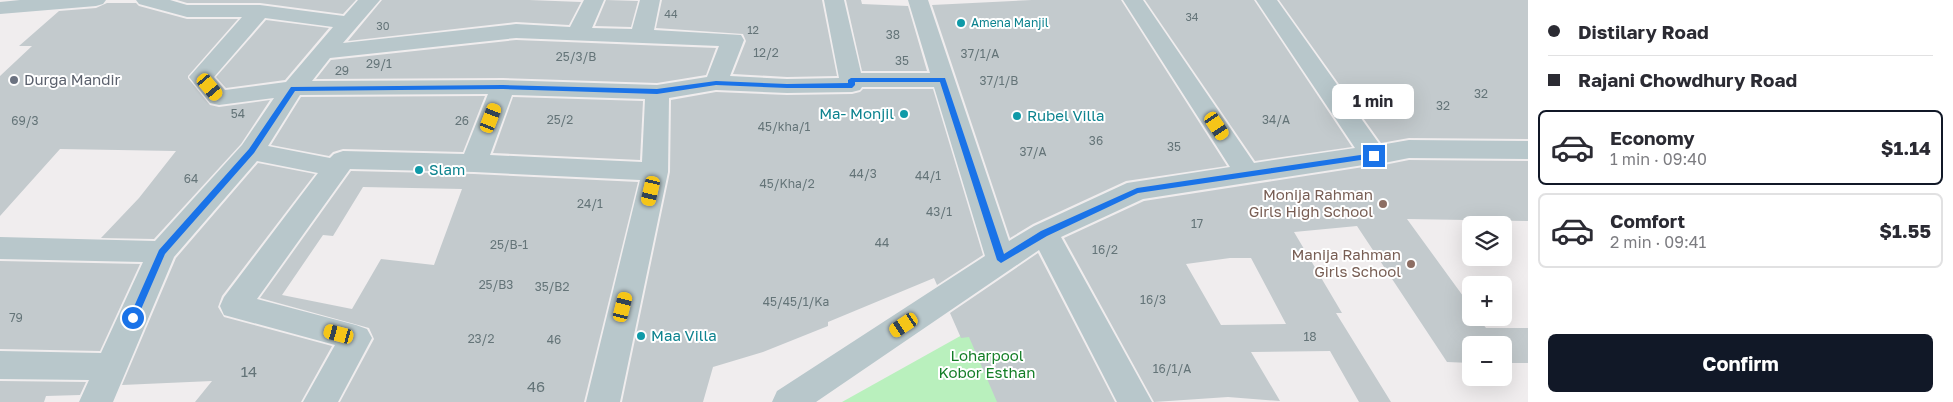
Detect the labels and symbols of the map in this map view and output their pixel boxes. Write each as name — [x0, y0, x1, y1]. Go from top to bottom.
house number: 44 — [664, 7, 678, 20]
house number: 34 — [1185, 10, 1199, 23]
place label: Amena Manjil — [971, 15, 1049, 30]
marker: Amena Manjil — [955, 17, 967, 29]
house number: 30 — [376, 19, 390, 32]
house number: 12 — [747, 23, 759, 36]
house number: 38 — [886, 27, 900, 42]
house number: 12/2 — [753, 45, 779, 60]
house number: 37/1/A — [961, 46, 999, 61]
house number: 25/3/B — [556, 49, 596, 64]
house number: 35 — [895, 53, 909, 68]
house number: 29/1 — [366, 56, 392, 71]
house number: 29 — [335, 63, 349, 78]
place label: Durga Mandir — [24, 70, 121, 88]
car — [194, 71, 225, 103]
house number: 37/1/B — [980, 73, 1018, 88]
marker: Durga Mandir — [8, 74, 20, 86]
callout: 1 min — [1333, 84, 1415, 118]
house number: 32 — [1474, 86, 1488, 101]
house number: 32 — [1436, 98, 1450, 113]
car — [478, 101, 503, 135]
place label: Ma- Monjil — [819, 104, 894, 122]
house number: 54 — [231, 106, 245, 121]
place label: Rubel Villa — [1027, 106, 1105, 124]
marker: Ma- Monjil — [898, 108, 910, 120]
car — [1202, 109, 1231, 143]
marker: Rubel Villa — [1011, 110, 1023, 122]
house number: 25/2 — [547, 112, 573, 127]
house number: 34/A — [1262, 112, 1290, 127]
house number: 69/3 — [11, 113, 39, 128]
house number: 26 — [455, 113, 469, 128]
house number: 45/kha/1 — [758, 119, 810, 134]
house number: 36 — [1089, 133, 1103, 148]
house number: 35 — [1167, 139, 1181, 154]
house number: 37/A — [1019, 144, 1047, 159]
route end — [1363, 145, 1385, 167]
place label: Slam — [429, 160, 465, 178]
marker: Slam — [413, 164, 425, 176]
house number: 44/3 — [849, 166, 877, 181]
house number: 44/1 — [915, 168, 941, 183]
house number: 64 — [184, 171, 198, 186]
car — [640, 175, 661, 207]
house number: 45/Kha/2 — [759, 176, 815, 191]
place label: Monija Rahman Girls High School — [1249, 185, 1373, 220]
house number: 24/1 — [577, 196, 603, 211]
marker: Monija Rahman Girls High School — [1377, 198, 1389, 210]
house number: 43/1 — [926, 204, 952, 219]
house number: 17 — [1191, 216, 1203, 231]
house number: 44 — [875, 235, 889, 250]
house number: 25/B-1 — [490, 237, 528, 252]
house number: 16/2 — [1092, 242, 1118, 257]
place label: Manija Rahman Girls School — [1291, 245, 1401, 280]
marker: Manija Rahman Girls School — [1405, 258, 1417, 270]
house number: 25/B3 — [479, 277, 513, 292]
house number: 35/B2 — [535, 279, 569, 294]
car — [612, 291, 633, 323]
house number: 16/3 — [1140, 292, 1166, 307]
house number: 45/45/1/Ka — [763, 294, 829, 309]
route start — [122, 307, 144, 329]
house number: 79 — [9, 310, 23, 325]
car — [887, 310, 920, 340]
car — [322, 323, 355, 345]
place label: Maa Villa — [651, 326, 717, 344]
house number: 18 — [1303, 329, 1317, 344]
marker: Maa Villa — [635, 330, 647, 342]
house number: 23/2 — [468, 331, 494, 346]
house number: 46 — [547, 332, 561, 347]
park label: Loharpool Kobor Esthan — [939, 346, 1035, 381]
house number: 16/1/A — [1153, 361, 1191, 376]
house number: 14 — [241, 362, 257, 380]
house number: 46 — [527, 377, 545, 395]

